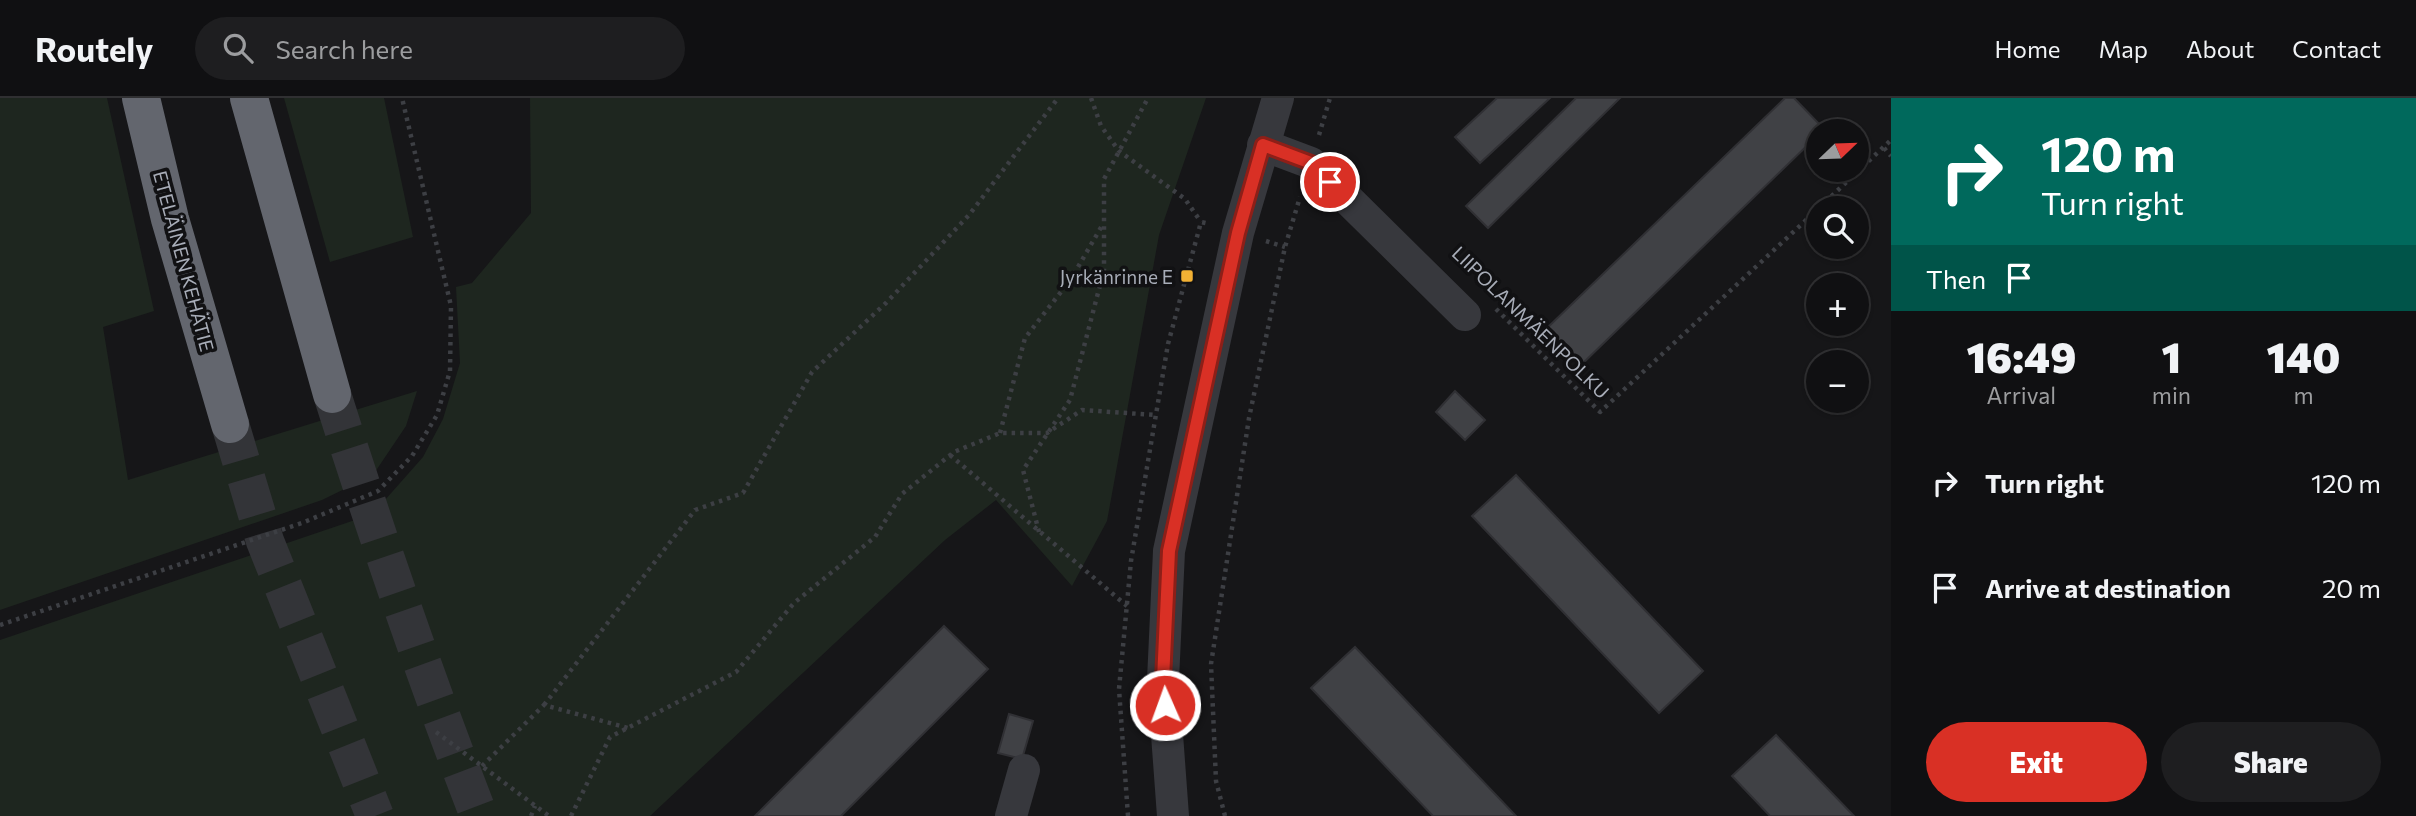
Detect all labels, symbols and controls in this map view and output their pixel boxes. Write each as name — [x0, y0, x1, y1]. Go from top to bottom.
search box — [195, 17, 685, 80]
text: Routely — [35, 28, 153, 69]
icon: search — [219, 29, 257, 67]
text: Search here — [275, 33, 413, 64]
text: Home — [1995, 34, 2061, 63]
text: Map — [2099, 34, 2148, 63]
text: About — [2186, 34, 2254, 63]
text: Contact — [2292, 34, 2381, 63]
north arrow — [1806, 119, 1869, 182]
map controls — [1806, 119, 1869, 413]
text: 120 m — [2041, 122, 2175, 182]
icon: right — [1926, 126, 2017, 217]
pin — [1300, 152, 1360, 212]
icon: arrive — [1311, 163, 1349, 201]
street label: ETELÄINEN KEHÄTIE — [149, 168, 219, 354]
text: Turn right — [2041, 182, 2184, 222]
button: search — [1806, 196, 1869, 259]
street label: LIIPOLANMÄENPOLKU — [1448, 241, 1614, 403]
icon: arrive — [2000, 259, 2038, 297]
text: Then — [1926, 263, 1986, 294]
place label: Jyrkänrinne E — [1060, 265, 1173, 288]
marker: Jyrkänrinne E — [1179, 268, 1195, 284]
button: + — [1806, 273, 1869, 336]
text: 16:49 — [1967, 330, 2076, 382]
text: 1 — [2162, 330, 2181, 382]
text: 140 — [2267, 330, 2340, 382]
button: − — [1806, 350, 1869, 413]
text: Arrival — [1987, 381, 2056, 409]
text: min — [2152, 381, 2191, 409]
text: m — [2293, 381, 2314, 409]
icon: right — [1926, 464, 1964, 502]
text: Turn right — [1985, 467, 2104, 498]
text: 120 m — [2311, 467, 2381, 498]
icon: arrive — [1926, 569, 1964, 607]
text: Arrive at destination — [1985, 572, 2231, 603]
text: 20 m — [2322, 572, 2381, 603]
position arrow — [1128, 668, 1202, 742]
button: Exit — [1926, 722, 2147, 802]
button: Share — [2161, 722, 2381, 802]

